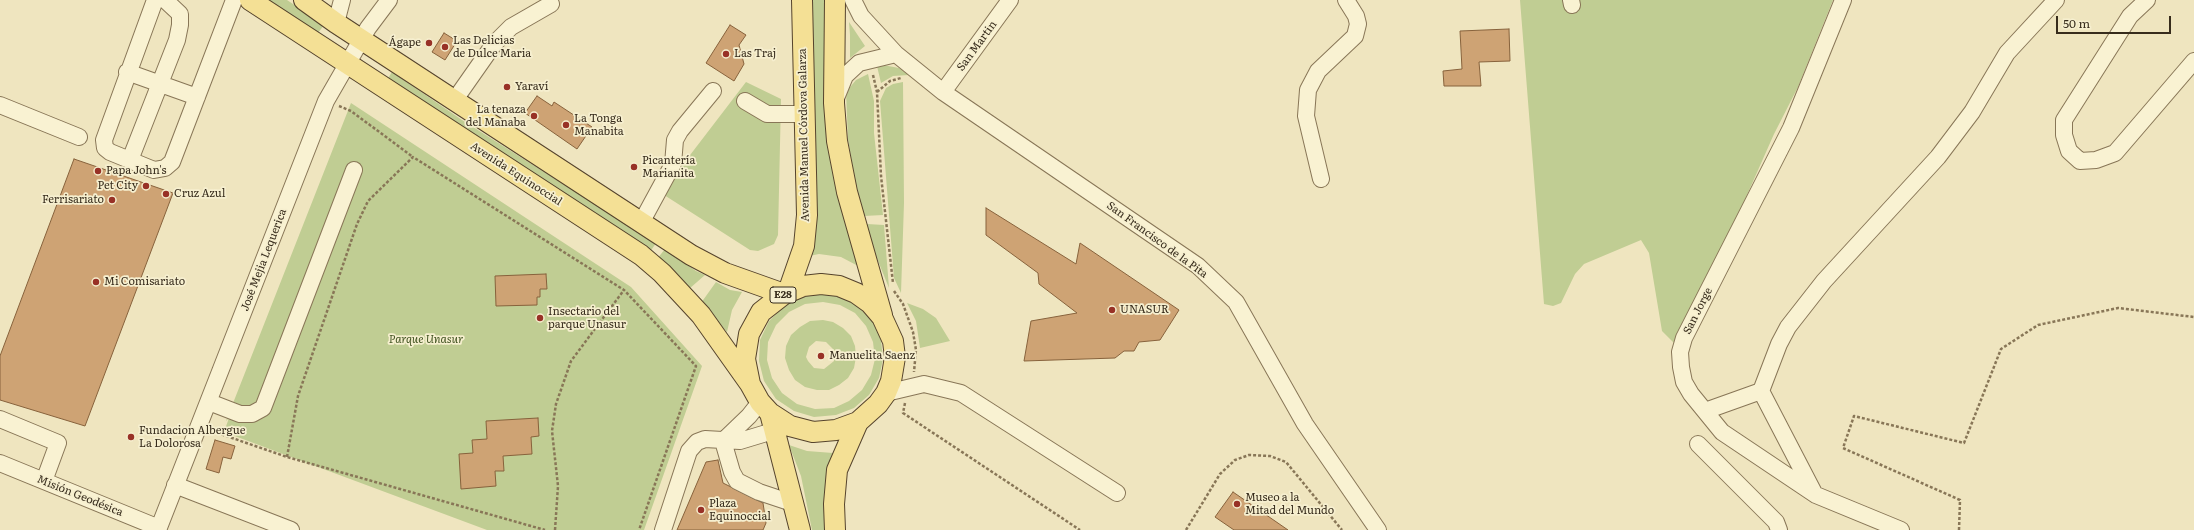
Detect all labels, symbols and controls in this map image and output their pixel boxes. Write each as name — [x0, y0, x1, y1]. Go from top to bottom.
scale bar — [2058, 8, 2173, 34]
text: 50 m — [2063, 14, 2090, 32]
street label: San Martin — [954, 18, 1000, 74]
place label: Las Delicias de Dulce Maria — [453, 34, 531, 60]
place label: Ágape — [389, 36, 421, 50]
marker: Ágape — [424, 38, 434, 48]
marker: Las Delicias de Dulce Maria — [440, 42, 450, 52]
place label: Las Traj — [734, 47, 776, 61]
street label: Avenida Manuel Córdova Galarza — [796, 48, 812, 222]
marker: Las Traj — [721, 49, 731, 59]
place label: Yaraví — [515, 80, 548, 94]
marker: Yaraví — [502, 82, 512, 92]
place label: La tenaza del Manaba — [466, 103, 526, 129]
marker: La tenaza del Manaba — [529, 111, 539, 121]
place label: La Tonga Manabita — [574, 112, 624, 138]
marker: La Tonga Manabita — [561, 120, 571, 130]
street label: Avenida Equinoccial — [468, 139, 564, 209]
place label: Picantería Marianita — [642, 154, 695, 180]
marker: Picantería Marianita — [629, 162, 639, 172]
place label: Papa John's — [106, 164, 167, 178]
marker: Papa John's — [93, 166, 103, 176]
place label: Pet City — [97, 179, 138, 193]
marker: Pet City — [141, 181, 151, 191]
place label: Cruz Azul — [174, 187, 226, 201]
marker: Cruz Azul — [161, 189, 171, 199]
place label: Ferrisariato — [42, 193, 104, 207]
marker: Ferrisariato — [107, 195, 117, 205]
street label: San Francisco de la Pita — [1104, 199, 1210, 281]
street label: José Mejia Lequerica — [238, 207, 290, 313]
place label: Mi Comisariato — [104, 275, 185, 289]
marker: Mi Comisariato — [91, 277, 101, 287]
street label: San Jorge — [1681, 285, 1715, 337]
road number: E28 — [770, 287, 796, 303]
place label: UNASUR — [1120, 303, 1169, 317]
place label: Insectario del parque Unasur — [548, 305, 626, 331]
marker: UNASUR — [1107, 305, 1117, 315]
marker: Insectario del parque Unasur — [535, 313, 545, 323]
park label: Parque Unasur — [389, 333, 463, 347]
place label: Manuelita Saenz — [829, 349, 915, 363]
marker: Manuelita Saenz — [816, 351, 826, 361]
place label: Fundacion Albergue La Dolorosa — [139, 424, 245, 450]
marker: Fundacion Albergue La Dolorosa — [126, 432, 136, 442]
street label: Misión Geodésica — [35, 473, 125, 519]
place label: Museo a la Mitad del Mundo — [1245, 491, 1334, 517]
place label: Plaza Equinoccial — [709, 497, 771, 523]
marker: Museo a la Mitad del Mundo — [1232, 499, 1242, 509]
marker: Plaza Equinoccial — [696, 505, 706, 515]

